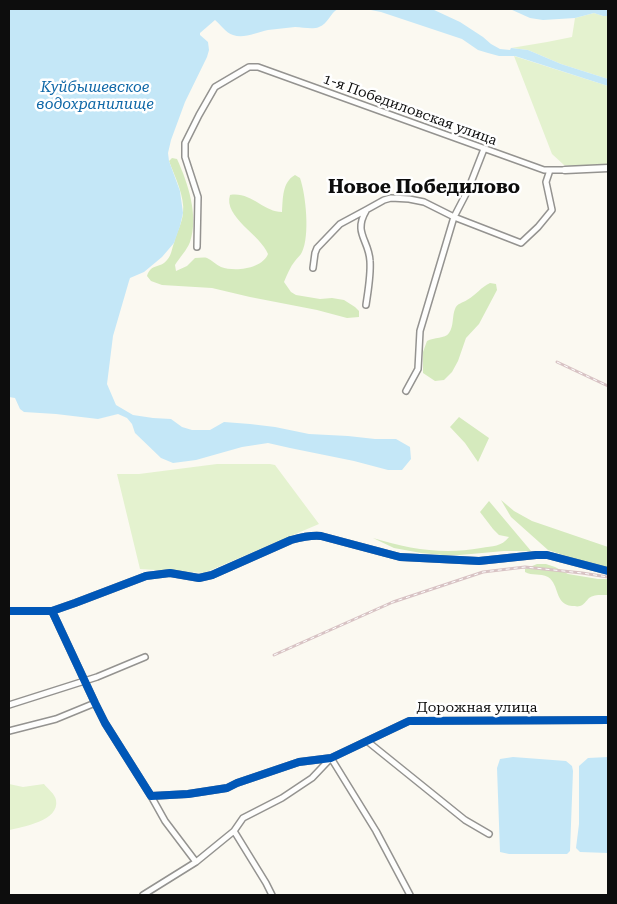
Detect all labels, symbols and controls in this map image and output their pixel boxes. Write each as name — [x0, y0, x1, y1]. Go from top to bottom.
street label: 1-я Победиловская улица — [321, 71, 499, 149]
water label: Куйбышевское водохранилище — [36, 79, 154, 114]
district label: Новое Победилово — [328, 176, 520, 198]
street label: Дорожная улица — [417, 700, 537, 716]

